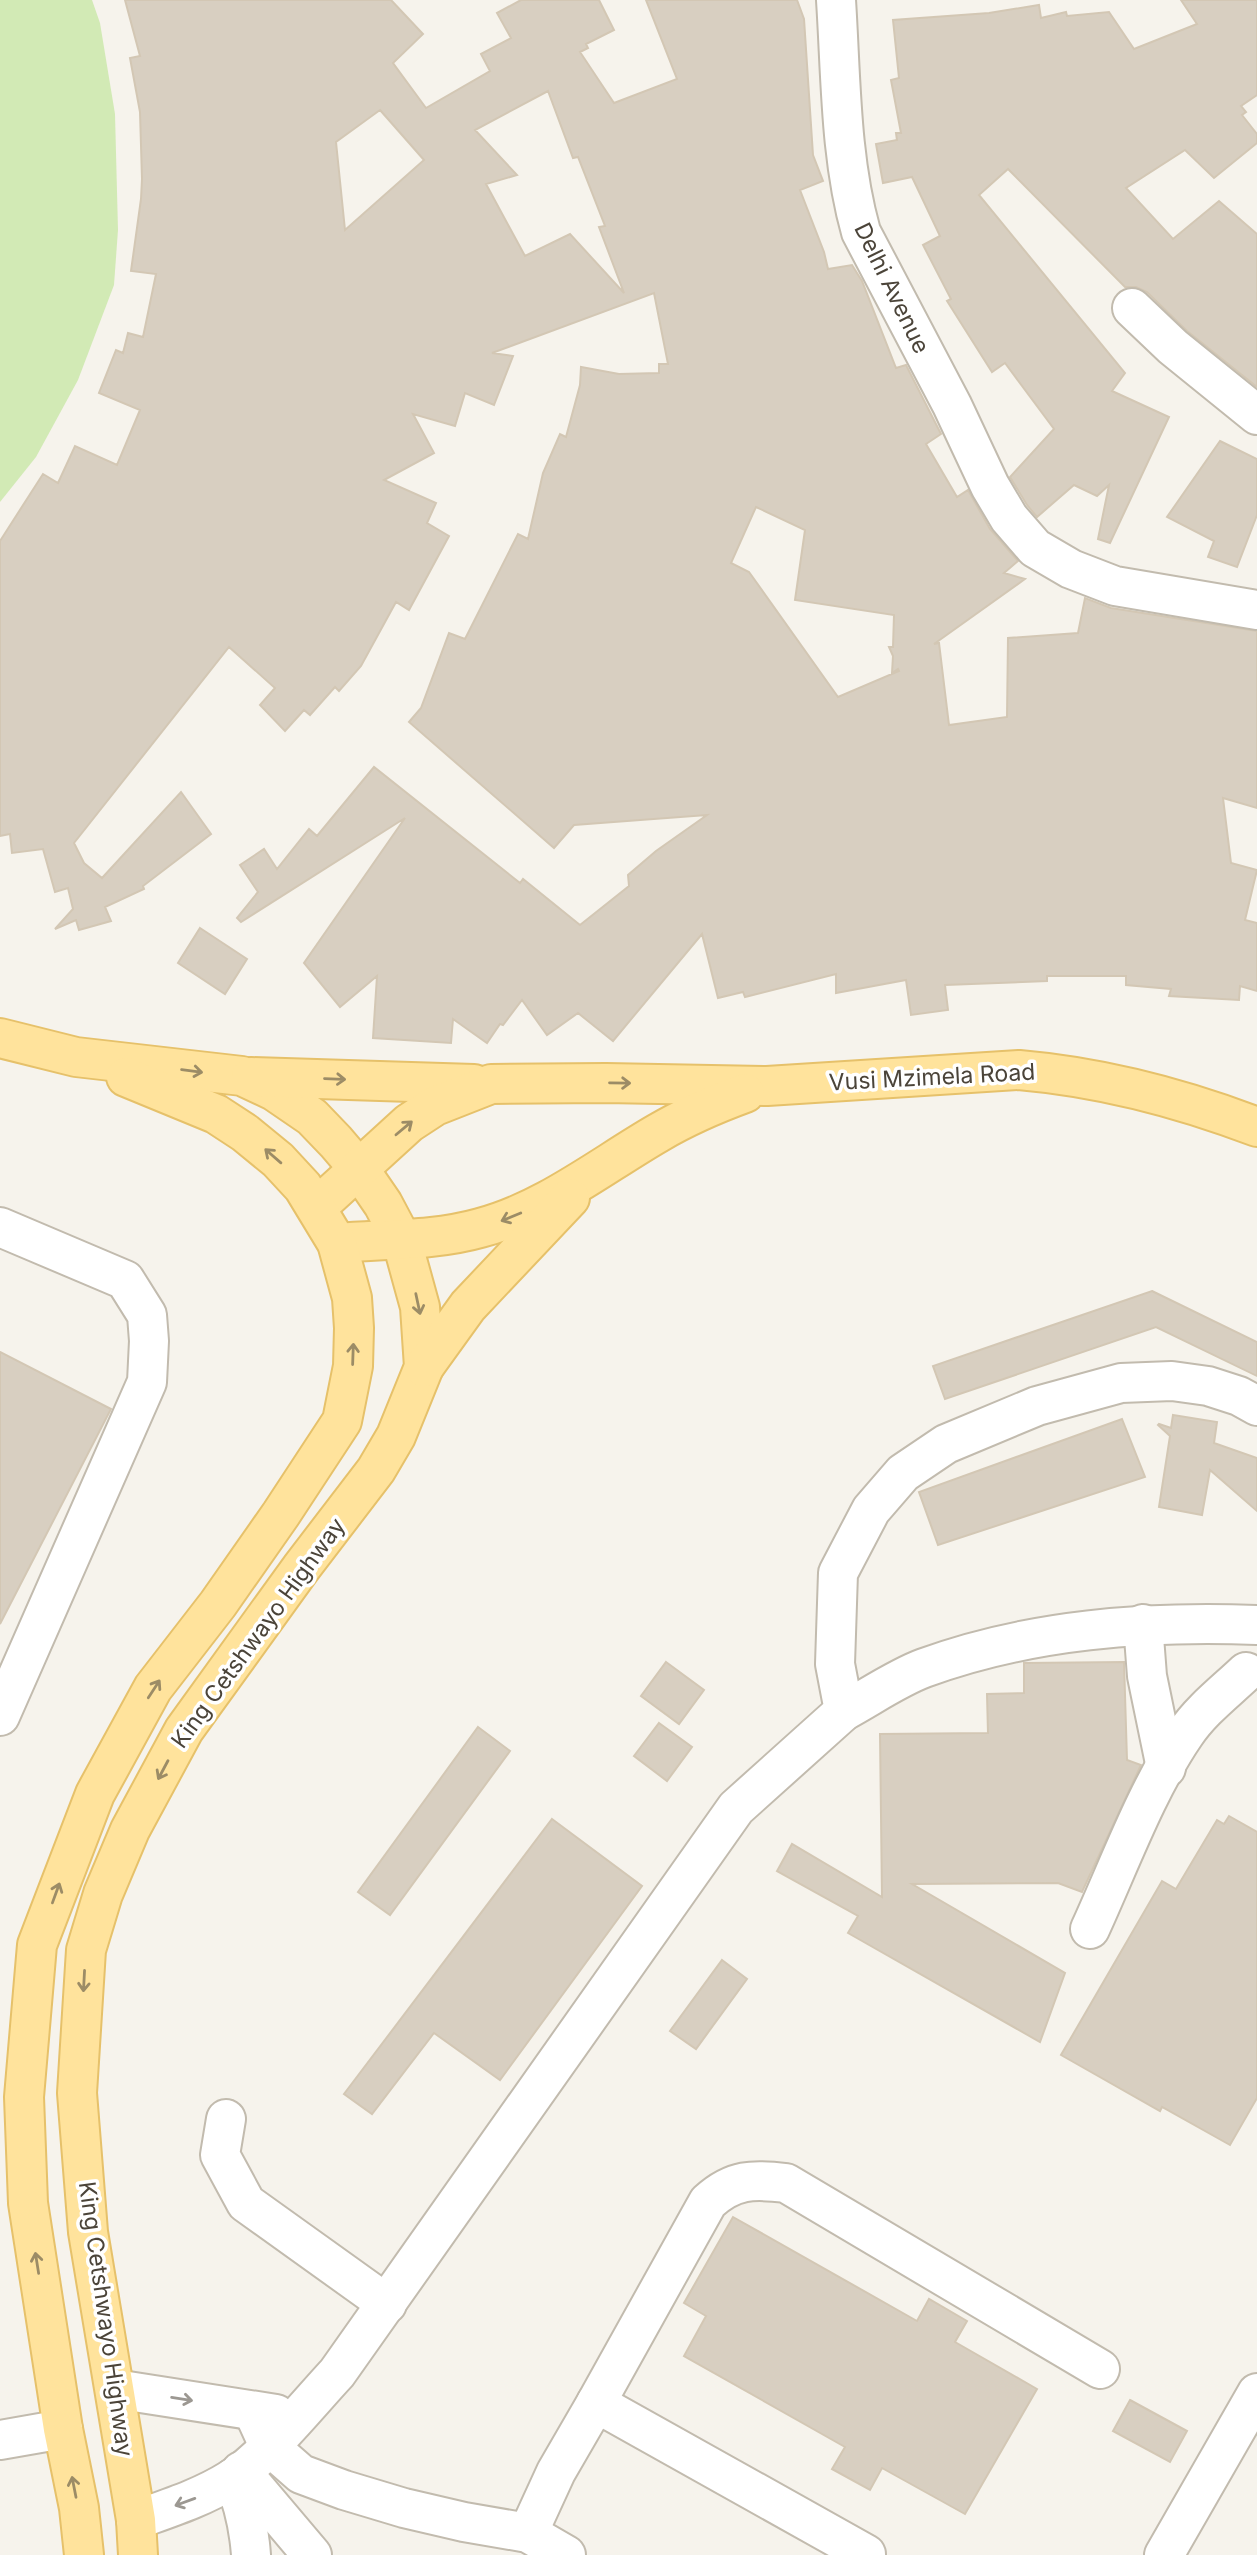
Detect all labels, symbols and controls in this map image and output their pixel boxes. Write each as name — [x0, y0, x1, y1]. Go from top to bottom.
street label: Delhi Avenue — [848, 218, 936, 358]
street label: Vusi Mzimela Road — [828, 1058, 1036, 1096]
one-way arrow — [180, 1065, 203, 1078]
one-way arrow — [323, 1073, 346, 1086]
one-way arrow — [609, 1076, 632, 1090]
one-way arrow — [395, 1120, 413, 1136]
one-way arrow — [264, 1148, 282, 1164]
one-way arrow — [501, 1211, 522, 1224]
one-way arrow — [412, 1292, 426, 1315]
one-way arrow — [347, 1342, 360, 1365]
street label: King Cetshwayo Highway — [165, 1512, 351, 1754]
one-way arrow — [147, 1679, 161, 1699]
one-way arrow — [156, 1759, 169, 1780]
one-way arrow — [51, 1883, 63, 1905]
one-way arrow — [78, 1969, 91, 1992]
street label: King Cetshwayo Highway — [73, 2180, 139, 2458]
one-way arrow — [30, 2252, 43, 2275]
one-way arrow — [170, 2393, 193, 2406]
one-way arrow — [67, 2476, 81, 2499]
one-way arrow — [174, 2497, 196, 2509]

